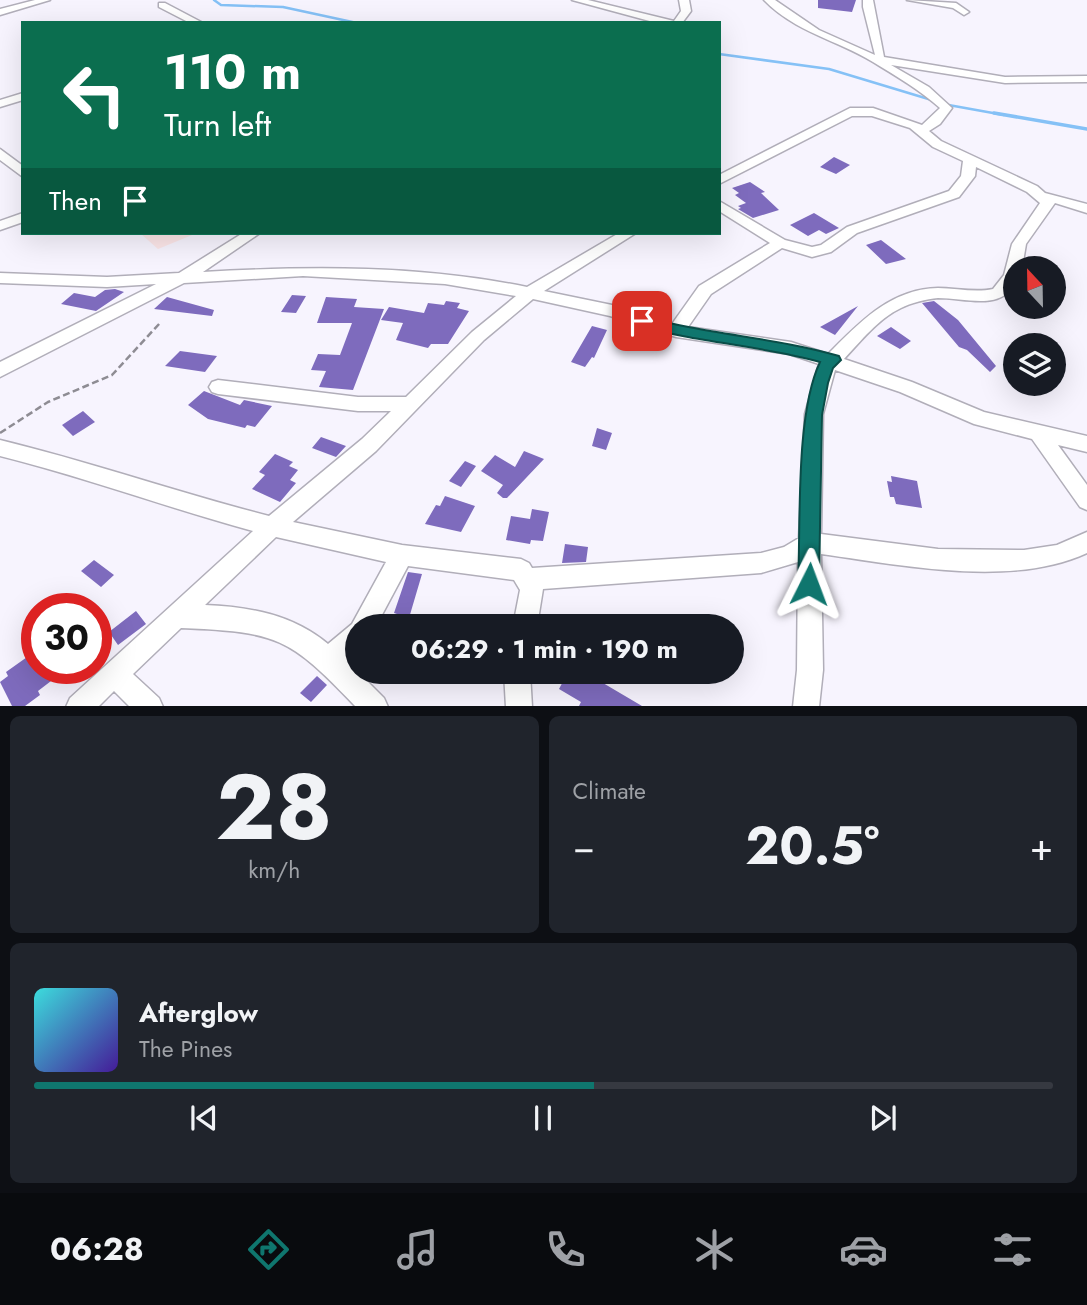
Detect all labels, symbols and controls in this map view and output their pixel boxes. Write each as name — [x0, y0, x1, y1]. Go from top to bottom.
text: 110 m — [164, 37, 301, 107]
icon: left — [49, 49, 140, 140]
text: Turn left — [164, 102, 271, 148]
text: Then — [49, 182, 102, 220]
icon: arrive — [116, 182, 154, 220]
north arrow — [1003, 256, 1066, 318]
map controls — [1003, 256, 1066, 396]
pin — [612, 291, 672, 351]
icon: arrive — [623, 302, 661, 340]
button: layers — [1003, 333, 1066, 396]
position arrow — [772, 547, 846, 621]
speed limit sign: 30 — [21, 593, 112, 684]
text: 06:29 · 1 min · 190 m — [411, 630, 678, 668]
text: 28 — [216, 742, 333, 873]
text: Climate — [573, 774, 646, 808]
text: 20.5° — [745, 808, 879, 884]
text: − — [573, 819, 595, 874]
text: + — [1030, 819, 1053, 874]
text: km/h — [248, 853, 300, 887]
text: Afterglow — [139, 994, 258, 1032]
text: The Pines — [139, 1032, 232, 1066]
icon: previous — [185, 1099, 223, 1137]
icon: pause — [524, 1099, 562, 1137]
icon: next — [864, 1099, 902, 1137]
icon: directions — [244, 1225, 293, 1274]
icon: music — [393, 1225, 442, 1274]
icon: phone — [541, 1225, 590, 1274]
icon: climate — [690, 1225, 739, 1274]
icon: car — [839, 1225, 888, 1274]
icon: filters — [988, 1225, 1037, 1274]
text: 06:28 — [50, 1226, 144, 1272]

